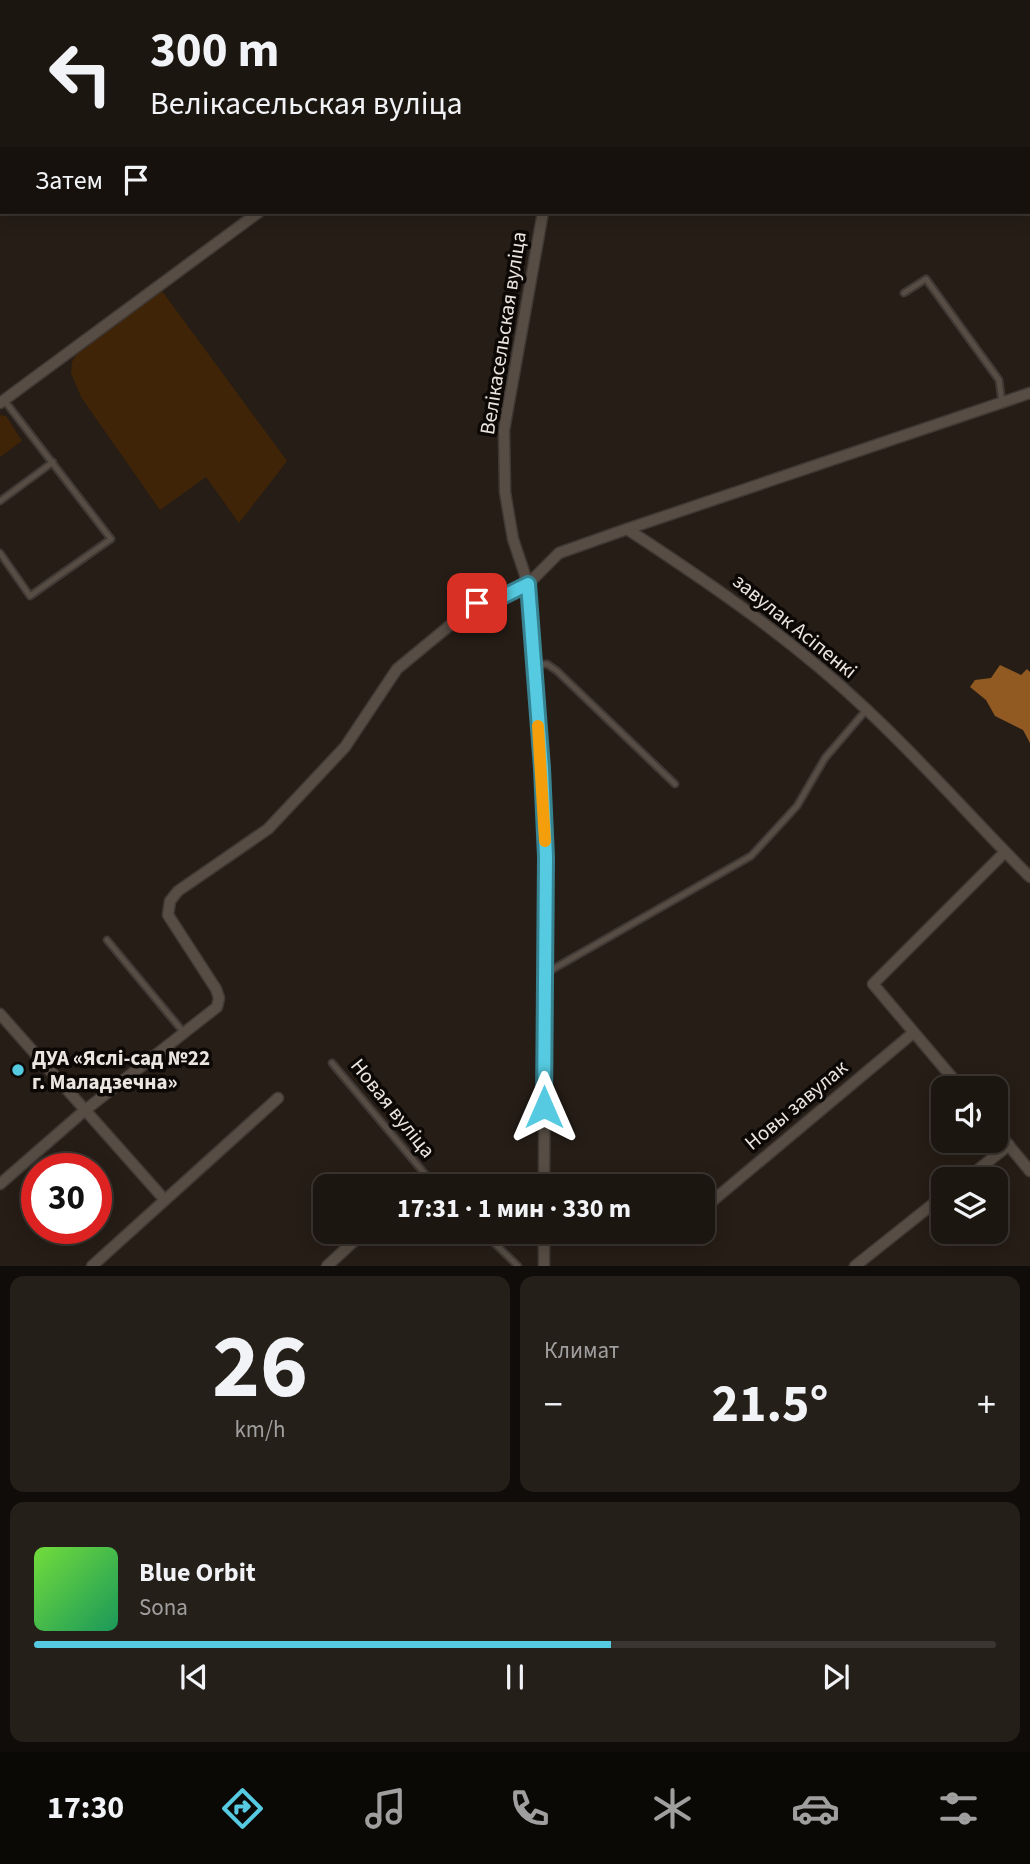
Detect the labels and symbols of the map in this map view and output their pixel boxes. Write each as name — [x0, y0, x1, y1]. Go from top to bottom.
street label: Велікасельская вуліца — [472, 229, 534, 437]
street label: завулак Асіпенкі — [726, 566, 864, 686]
pin — [447, 573, 507, 633]
place label: ДУА «Яслі-сад №22 г. Маладзечна» — [32, 1043, 210, 1097]
street label: Новая вуліца — [343, 1052, 443, 1164]
street label: Новы завулак — [738, 1052, 855, 1157]
marker: ДУА «Яслі-сад №22 г. Маладзечна» — [10, 1062, 26, 1078]
position arrow — [507, 1070, 581, 1144]
speed limit sign: 30 — [21, 1153, 112, 1244]

